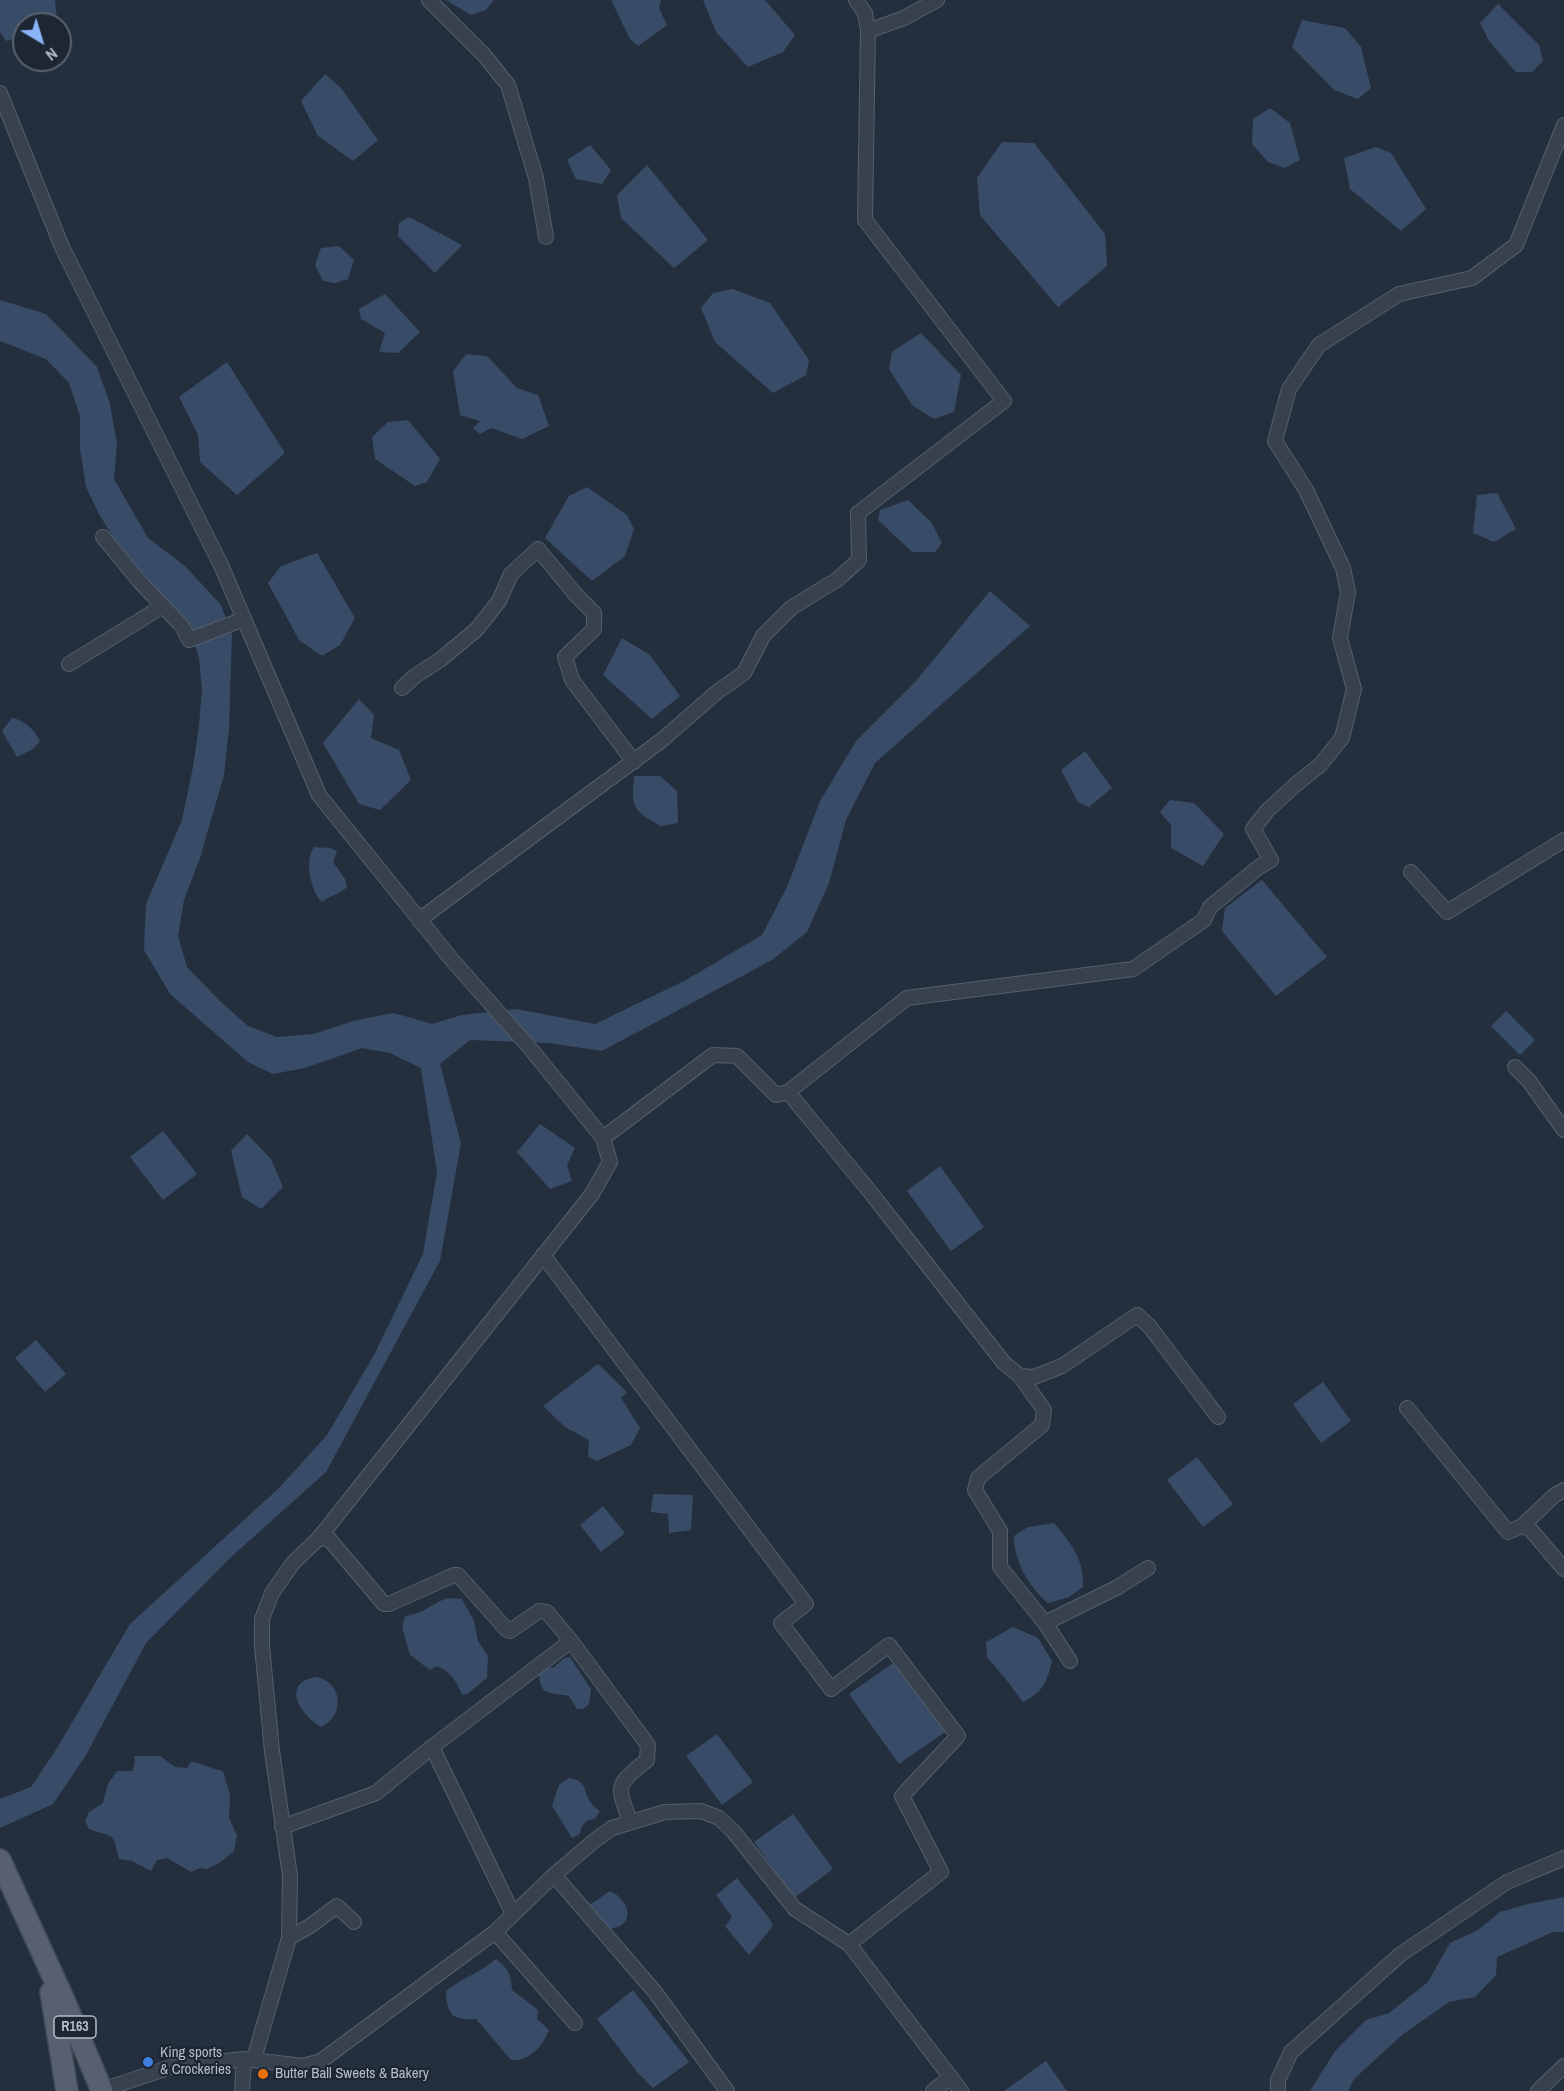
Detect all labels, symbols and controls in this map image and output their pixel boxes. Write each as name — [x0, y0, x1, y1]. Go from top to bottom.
north arrow — [12, 12, 72, 72]
text: N — [41, 43, 62, 66]
road number: R163 — [54, 2016, 96, 2038]
place label: King sports & Crockeries — [160, 2044, 231, 2079]
marker: King sports & Crockeries — [141, 2055, 155, 2069]
place label: Butter Ball Sweets & Bakery — [275, 2065, 429, 2083]
marker: Butter Ball Sweets & Bakery — [256, 2067, 270, 2081]

